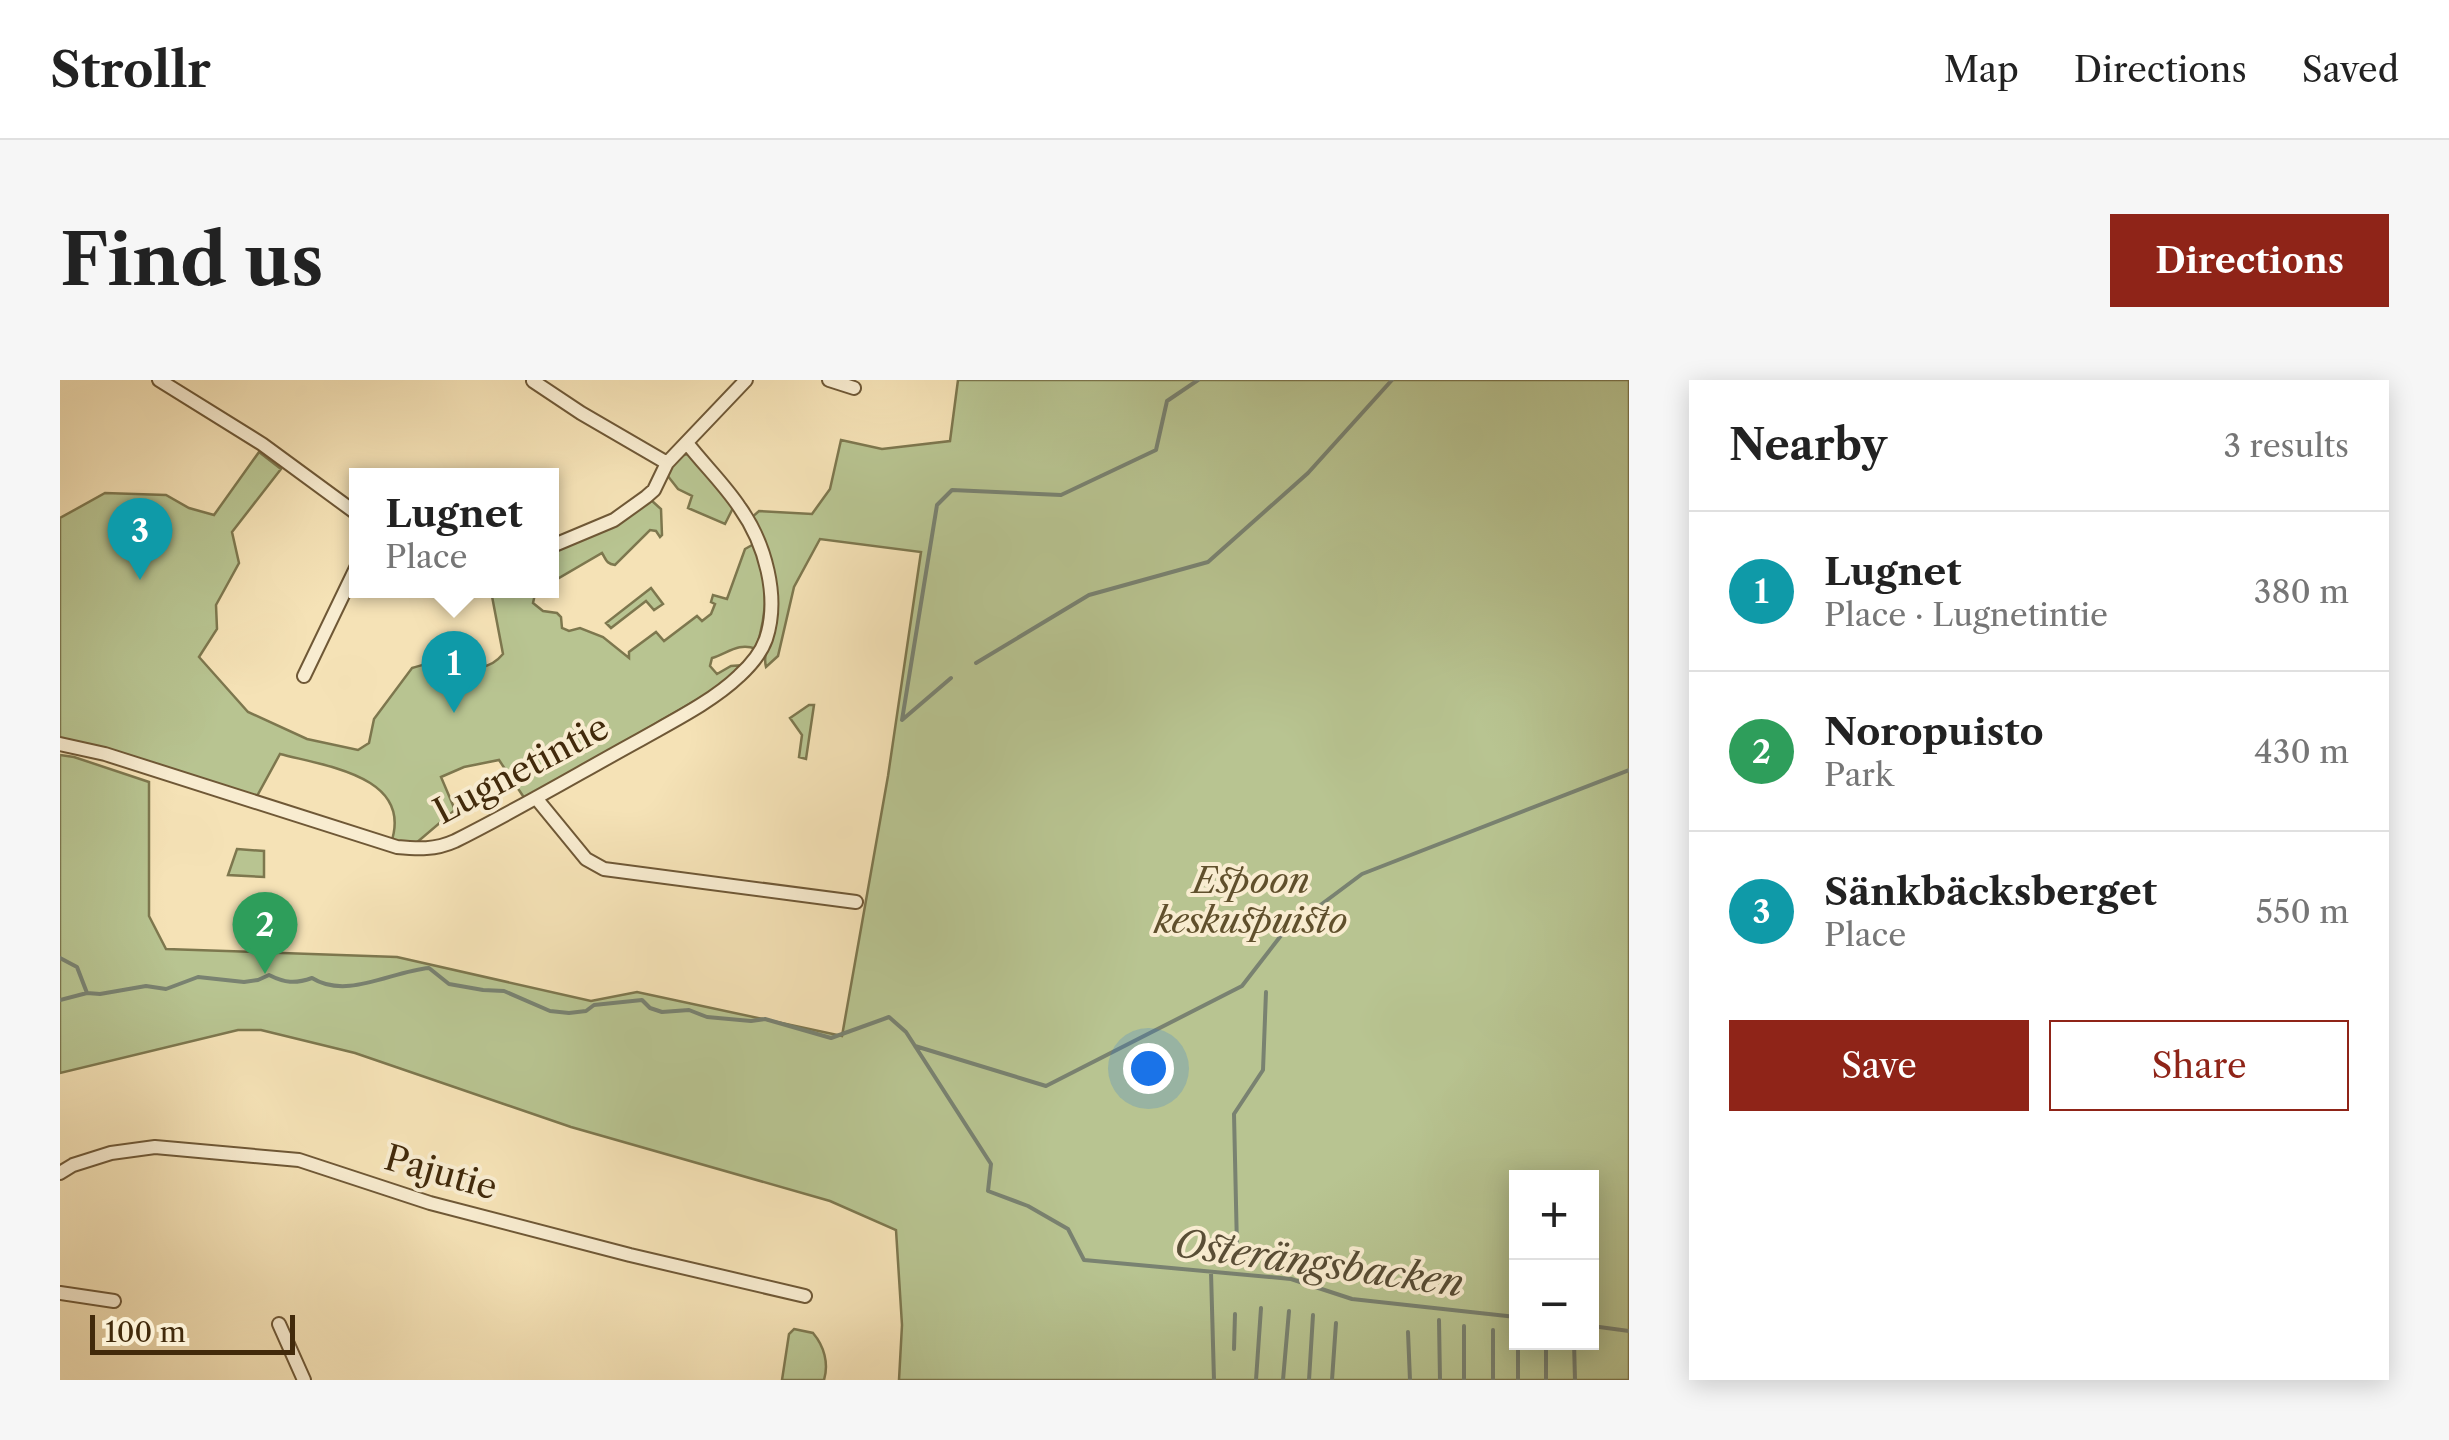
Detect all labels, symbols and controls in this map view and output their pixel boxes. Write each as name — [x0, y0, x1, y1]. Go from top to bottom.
text: Strollr — [50, 40, 211, 99]
text: Map — [1944, 48, 2019, 91]
text: Directions — [2074, 48, 2247, 91]
text: Saved — [2302, 48, 2399, 91]
button: Directions — [2110, 214, 2389, 307]
text: Find us — [60, 217, 323, 303]
text: Nearby — [1729, 419, 1887, 471]
text: 3 results — [2223, 426, 2349, 465]
popup — [349, 468, 559, 598]
text: Lugnet — [385, 490, 523, 537]
pin: 3 — [108, 498, 172, 580]
text: Place — [385, 537, 468, 576]
text: Lugnet — [1824, 548, 1961, 595]
text: 1 — [1754, 572, 1769, 611]
text: 380 m — [2254, 572, 2349, 611]
text: Place · Lugnetintie — [1824, 595, 2108, 634]
pin: 1 — [422, 630, 486, 713]
street label: Lugnetintie — [426, 705, 616, 833]
text: Noropuisto — [1824, 708, 2044, 755]
text: 2 — [1752, 732, 1771, 771]
text: 430 m — [2254, 732, 2349, 771]
text: Park — [1824, 755, 1894, 794]
park label: Espoon keskuspuisto — [1153, 859, 1347, 942]
text: Sänkbäcksberget — [1824, 868, 2157, 915]
pin: 2 — [232, 892, 298, 974]
text: 3 — [1752, 892, 1771, 931]
text: 550 m — [2256, 892, 2349, 931]
text: Place — [1824, 915, 1906, 954]
button: Save — [1729, 1020, 2029, 1111]
button: Share — [2049, 1020, 2349, 1111]
your location — [1123, 1043, 1174, 1094]
street label: Pajutie — [380, 1135, 502, 1209]
map controls — [1509, 1170, 1599, 1350]
button: + — [1509, 1170, 1599, 1260]
water label: Osterängsbacken — [1171, 1219, 1467, 1307]
button: − — [1509, 1260, 1599, 1350]
scale bar — [90, 1310, 295, 1354]
text: 100 m — [105, 1315, 186, 1349]

